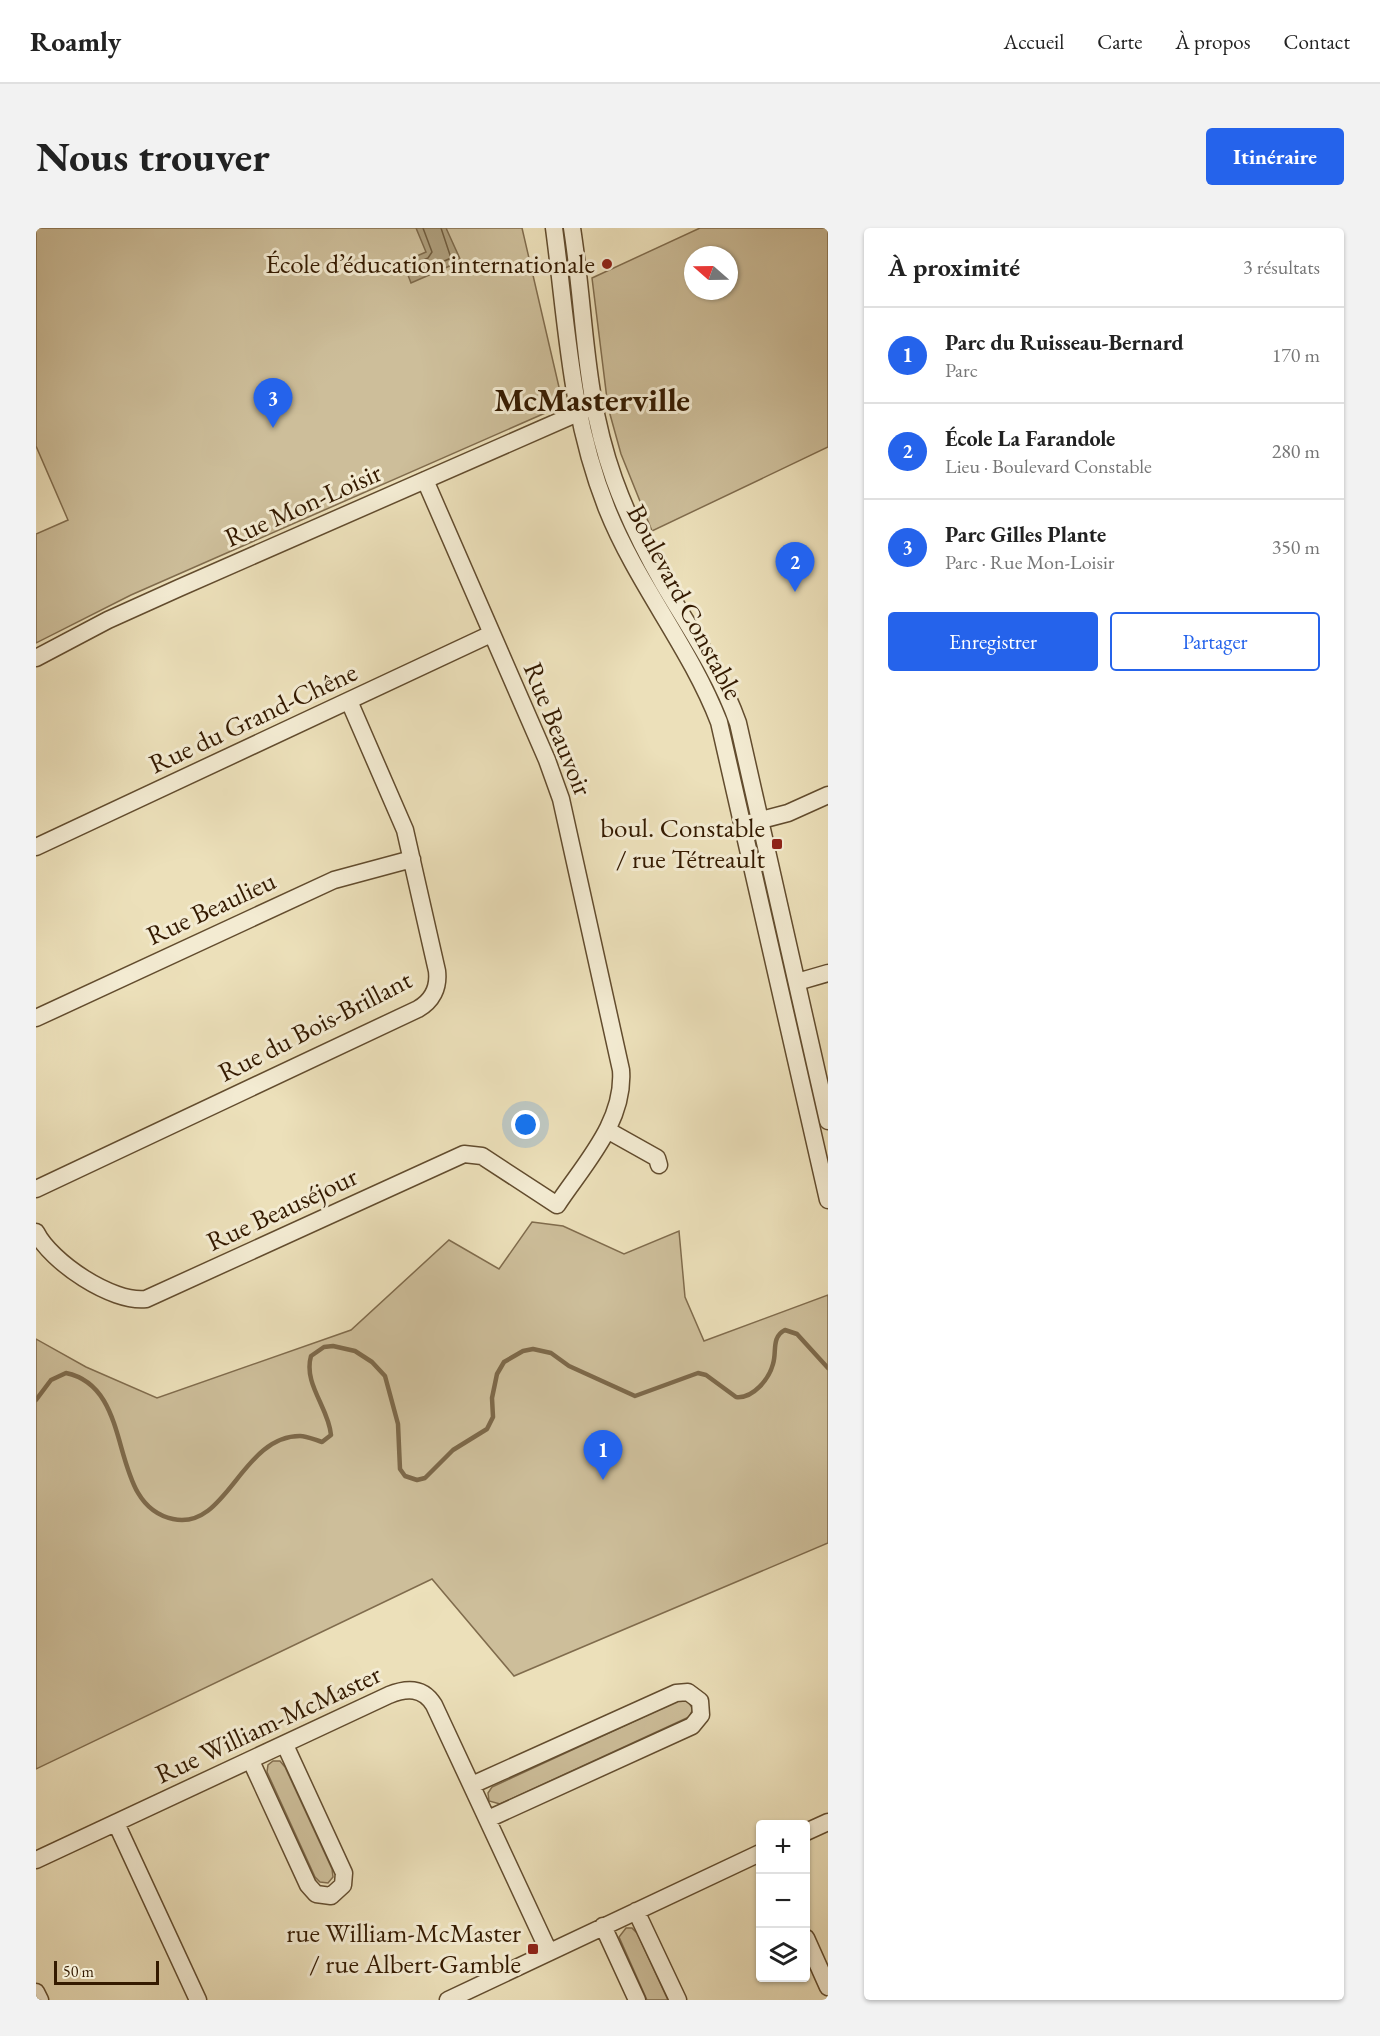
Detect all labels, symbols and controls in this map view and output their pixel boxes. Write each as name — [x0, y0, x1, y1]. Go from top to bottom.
text: Roamly — [30, 23, 121, 59]
text: Accueil — [1004, 28, 1064, 55]
text: Carte — [1097, 28, 1142, 55]
text: À propos — [1175, 28, 1250, 55]
text: Contact — [1283, 28, 1350, 55]
button: Itinéraire — [1206, 128, 1344, 185]
text: Nous trouver — [36, 129, 270, 184]
place label: École d’éducation internationale — [265, 246, 595, 281]
north arrow — [684, 246, 738, 300]
text: À proximité — [888, 250, 1020, 284]
text: 3 résultats — [1243, 254, 1320, 280]
marker: École d’éducation internationale — [600, 257, 614, 271]
text: Parc du Ruisseau-Bernard — [945, 328, 1184, 357]
text: 1 — [902, 342, 913, 368]
text: 170 m — [1272, 342, 1320, 368]
text: Parc — [945, 357, 978, 383]
pin: 3 — [254, 378, 292, 428]
district label: McMasterville — [494, 378, 690, 421]
text: École La Farandole — [945, 424, 1115, 453]
text: 2 — [902, 438, 913, 464]
text: 280 m — [1272, 438, 1320, 464]
text: Lieu · Boulevard Constable — [945, 453, 1152, 479]
street label: Rue Mon-Loisir — [219, 454, 387, 555]
street label: Boulevard Constable — [619, 498, 752, 705]
text: Parc Gilles Plante — [945, 520, 1106, 549]
text: 3 — [902, 534, 913, 560]
text: 350 m — [1272, 534, 1320, 560]
pin: 2 — [776, 542, 814, 592]
text: Parc · Rue Mon-Loisir — [945, 549, 1115, 575]
button: Enregistrer — [888, 612, 1098, 671]
button: Partager — [1110, 612, 1320, 671]
street label: Rue du Grand-Chêne — [143, 654, 363, 781]
street label: Rue Beauvoir — [516, 657, 601, 801]
place label: boul. Constable / rue Tétreault — [600, 810, 766, 876]
marker: boul. Constable / rue Tétreault — [770, 837, 784, 851]
street label: Rue Beaulieu — [141, 862, 281, 953]
street label: Rue du Bois-Brillant — [212, 961, 418, 1089]
your location — [511, 1110, 540, 1139]
street label: Rue Beauséjour — [201, 1158, 363, 1259]
pin: 1 — [584, 1430, 622, 1480]
street label: Rue William-McMaster — [149, 1656, 386, 1791]
map controls — [756, 1820, 810, 1982]
button: + — [756, 1820, 810, 1874]
button: − — [756, 1874, 810, 1928]
place label: rue William-McMaster / rue Albert-Gamble — [286, 1915, 521, 1981]
button: layers — [756, 1928, 810, 1982]
marker: rue William-McMaster / rue Albert-Gamble — [526, 1942, 540, 1956]
scale bar — [54, 1958, 159, 1986]
text: 50 m — [63, 1961, 94, 1982]

